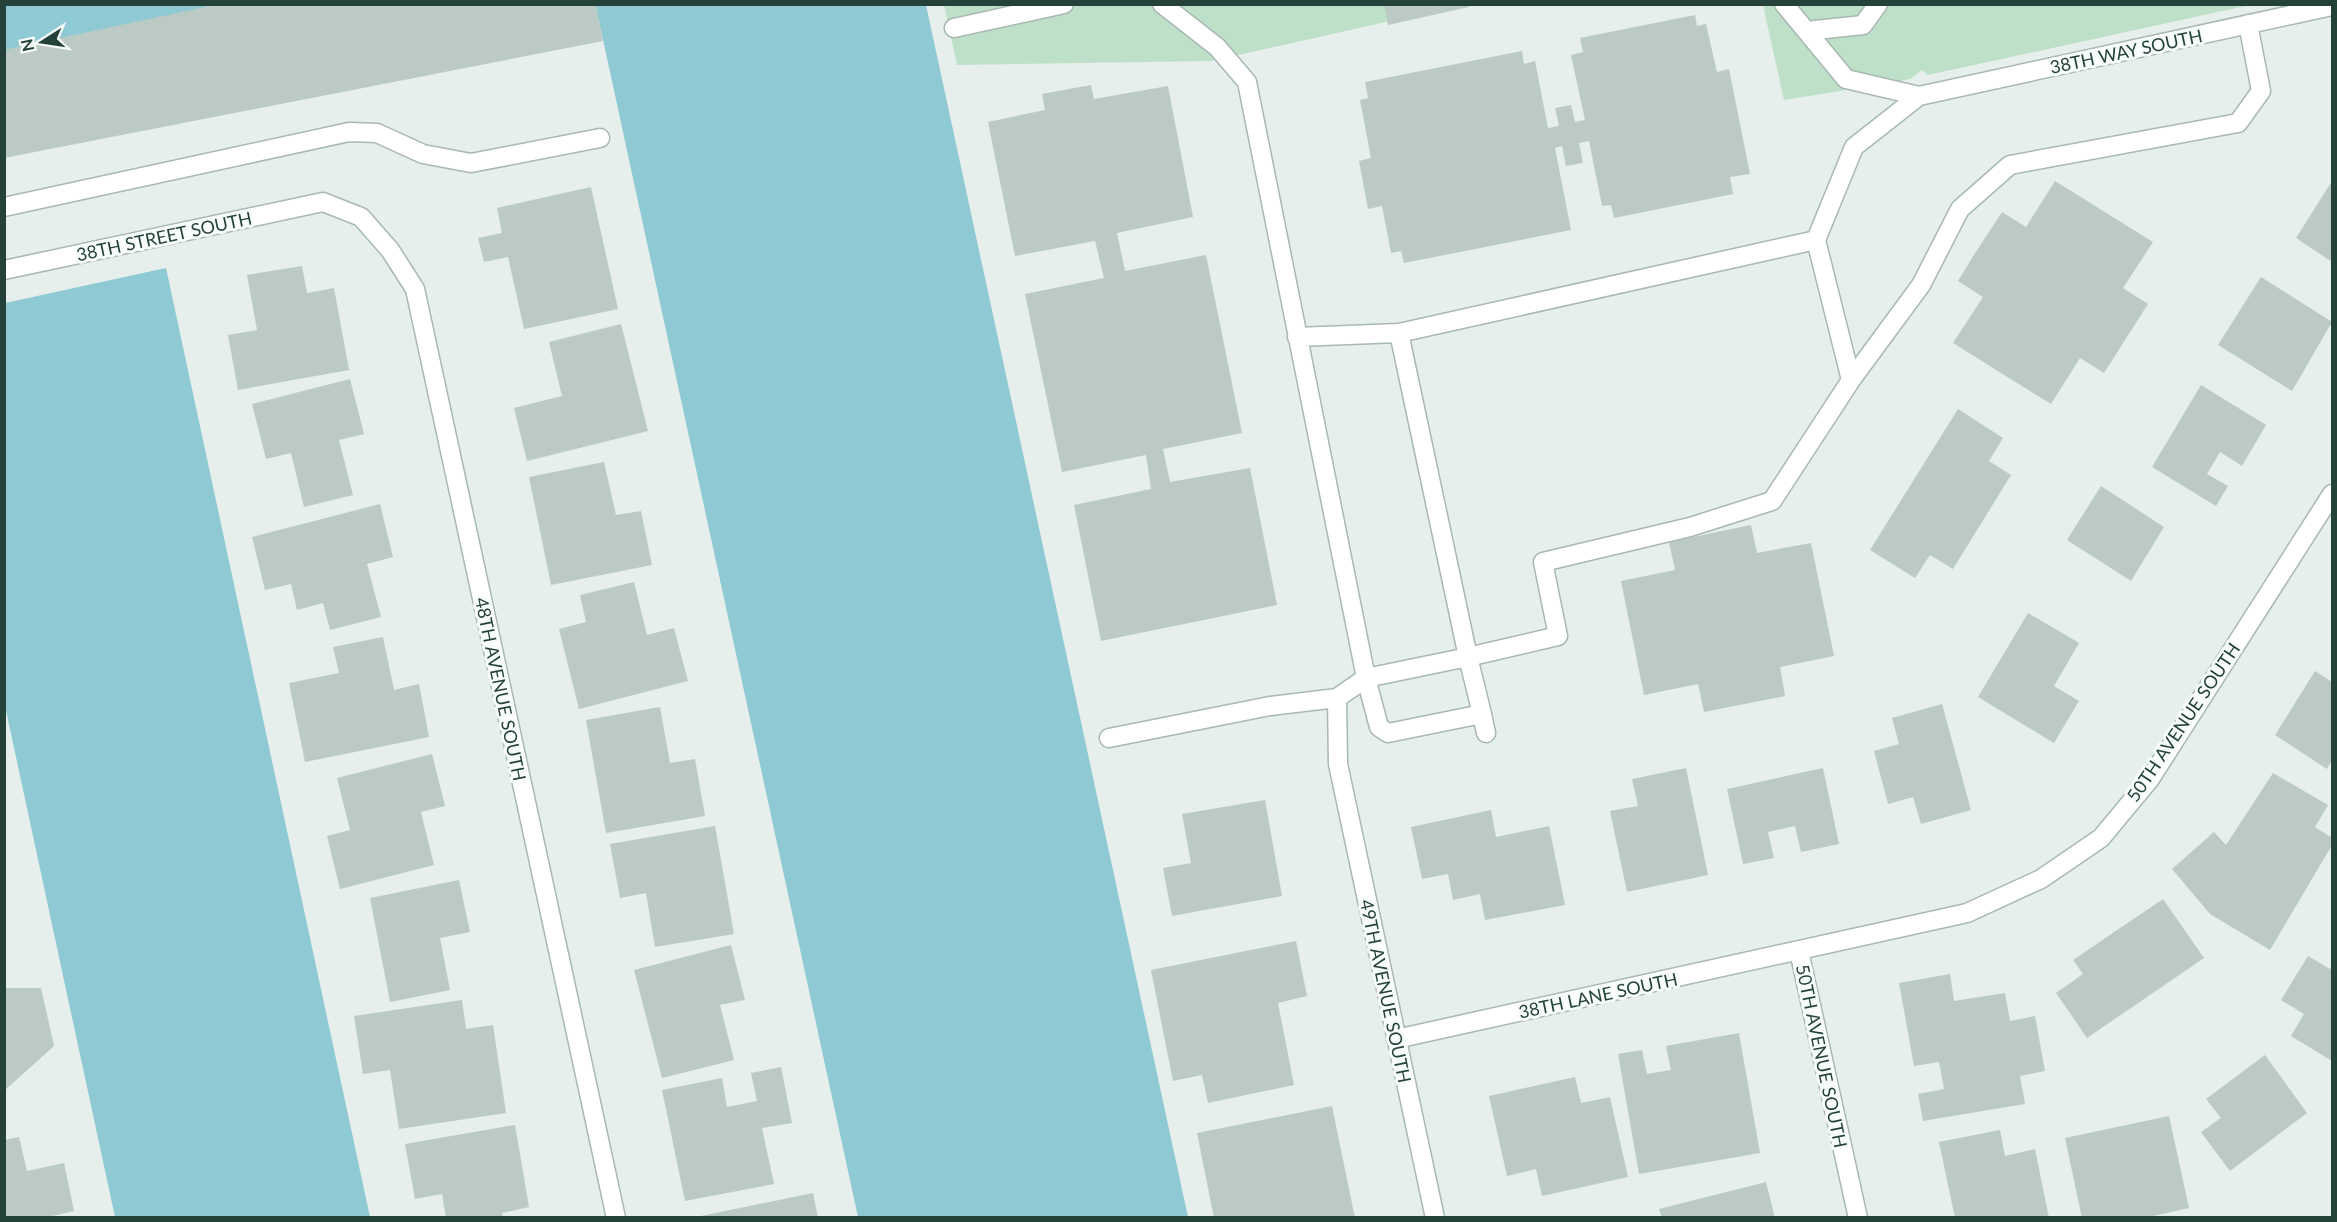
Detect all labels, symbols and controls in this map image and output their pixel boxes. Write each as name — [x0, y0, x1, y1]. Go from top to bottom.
north arrow — [12, 12, 72, 72]
street label: 38TH WAY SOUTH — [2048, 24, 2204, 78]
text: N — [16, 37, 37, 53]
street label: 38TH STREET SOUTH — [74, 207, 254, 265]
street label: 48TH AVENUE SOUTH — [471, 595, 531, 783]
street label: 50TH AVENUE SOUTH — [2122, 638, 2244, 806]
street label: 49TH AVENUE SOUTH — [1356, 897, 1416, 1085]
street label: 50TH AVENUE SOUTH — [1792, 962, 1852, 1150]
street label: 38TH LANE SOUTH — [1517, 967, 1679, 1023]

